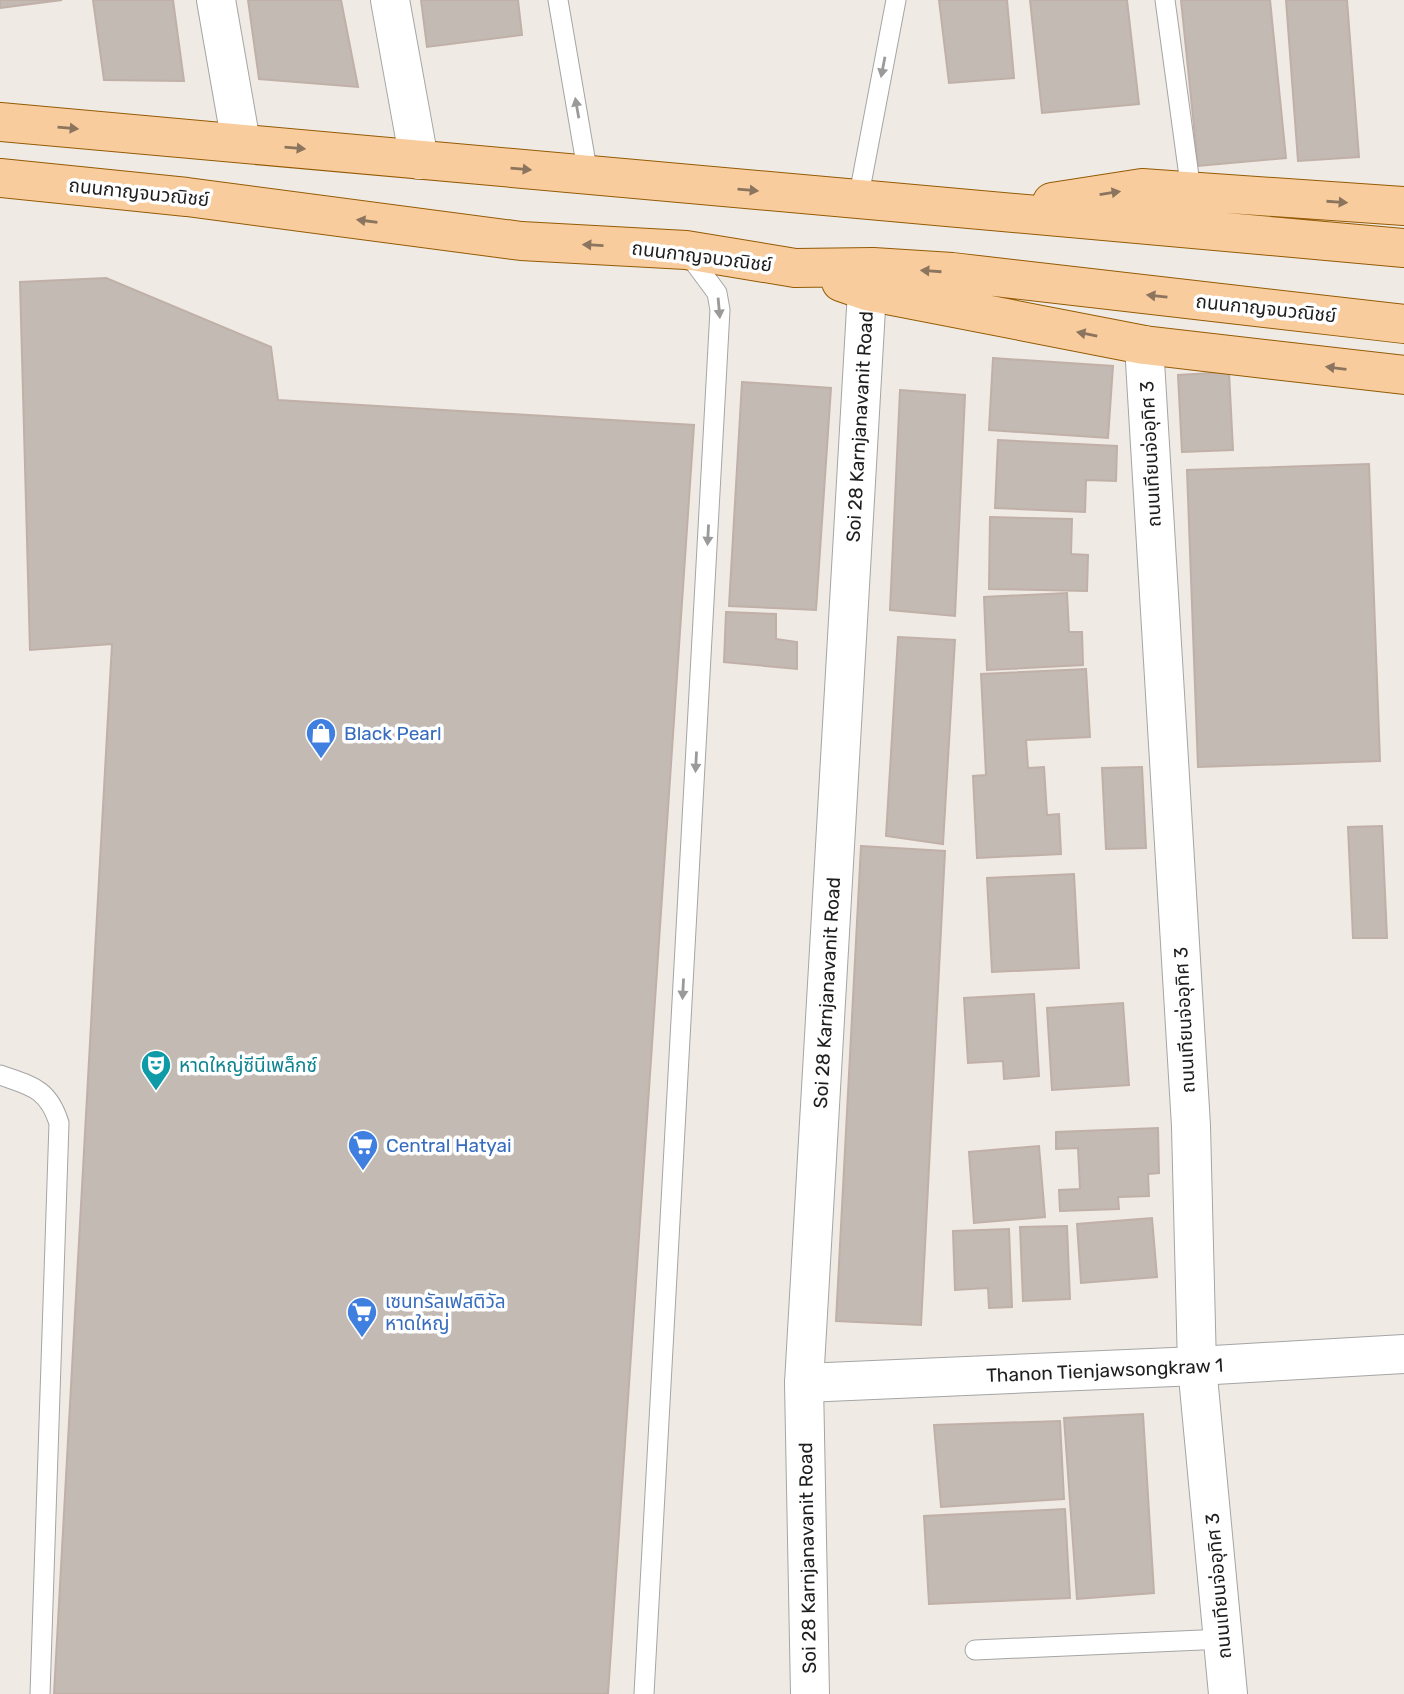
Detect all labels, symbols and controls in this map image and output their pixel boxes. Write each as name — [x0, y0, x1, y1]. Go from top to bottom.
one-way arrow — [878, 56, 889, 78]
one-way arrow — [571, 97, 582, 119]
one-way arrow — [57, 123, 79, 134]
one-way arrow — [284, 143, 306, 154]
one-way arrow — [510, 164, 532, 175]
street label: ถนนกาญจนวณิชย์ — [68, 174, 211, 211]
one-way arrow — [737, 185, 759, 196]
one-way arrow — [1099, 187, 1121, 198]
one-way arrow — [1326, 197, 1348, 208]
one-way arrow — [356, 215, 378, 226]
street label: ถนนกาญจนวณิชย์ — [630, 236, 774, 277]
one-way arrow — [582, 239, 604, 250]
one-way arrow — [920, 265, 942, 276]
one-way arrow — [1146, 290, 1168, 301]
street label: ถนนกาญจนวณิชย์ — [1195, 290, 1338, 327]
one-way arrow — [714, 297, 725, 319]
street label: Soi 28 Karnjanavanit Road — [842, 310, 878, 543]
one-way arrow — [1076, 328, 1098, 339]
one-way arrow — [1325, 362, 1347, 373]
street label: ถนนเทียนจ่ออุทิศ 3 — [1135, 380, 1166, 528]
one-way arrow — [702, 524, 713, 546]
shop icon: Black Pearl — [304, 716, 338, 760]
place label: Black Pearl — [344, 722, 442, 745]
one-way arrow — [690, 751, 701, 773]
street label: Soi 28 Karnjanavanit Road — [809, 877, 845, 1109]
street label: ถนนเทียนจ่ออุทิศ 3 — [1169, 946, 1200, 1094]
one-way arrow — [677, 979, 688, 1001]
theatre icon: หาดใหญ่ซีนีเพล็กซ์ — [139, 1048, 173, 1092]
place label: หาดใหญ่ซีนีเพล็กซ์ — [179, 1054, 317, 1077]
supermarket icon: Central Hatyai — [346, 1128, 380, 1172]
place label: Central Hatyai — [386, 1134, 512, 1157]
place label: เซนทรัลเฟสติวัล หาดใหญ่ — [385, 1290, 506, 1335]
supermarket icon: เซนทรัลเฟสติวัล หาดใหญ่ — [345, 1295, 379, 1339]
street label: Thanon Tienjawsongkraw 1 — [986, 1353, 1224, 1387]
street label: Soi 28 Karnjanavanit Road — [794, 1442, 821, 1674]
street label: ถนนเทียนจ่ออุทิศ 3 — [1201, 1512, 1236, 1660]

